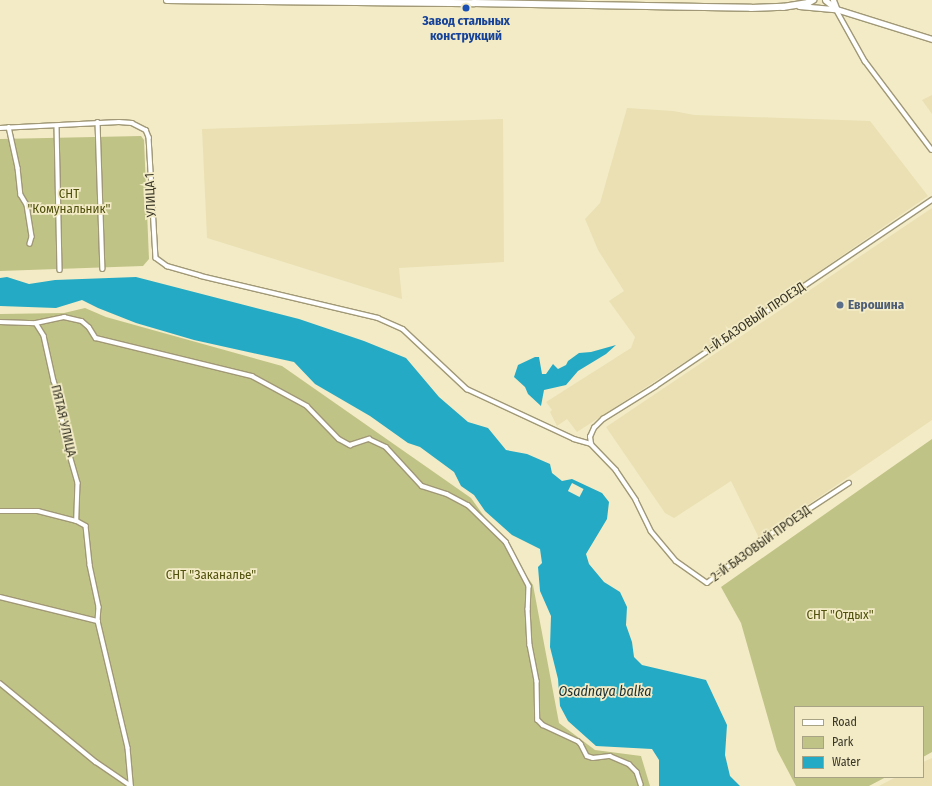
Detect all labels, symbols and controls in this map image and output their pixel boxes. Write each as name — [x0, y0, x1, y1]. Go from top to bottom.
marker: Завод стальных конструкций — [461, 3, 471, 13]
place label: Завод стальных конструкций — [422, 14, 510, 45]
street label: УЛИЦА 1 — [142, 172, 160, 218]
park label: СНТ "Комунальник" — [27, 187, 111, 218]
street label: 1-Й БАЗОВЫЙ ПРОЕЗД — [702, 279, 808, 359]
place label: Еврошина — [848, 297, 904, 313]
marker: Еврошина — [835, 300, 845, 310]
street label: ПЯТАЯ УЛИЦА — [47, 383, 79, 459]
street label: 2-Й БАЗОВЫЙ ПРОЕЗД — [708, 503, 814, 585]
park label: СНТ "Заканалье" — [166, 567, 256, 583]
park label: СНТ "Отдых" — [806, 607, 874, 623]
water label: Osadnaya balka — [558, 684, 652, 700]
legend — [794, 706, 924, 778]
text: Road — [832, 715, 857, 729]
text: Park — [832, 735, 853, 749]
text: Water — [832, 755, 860, 769]

